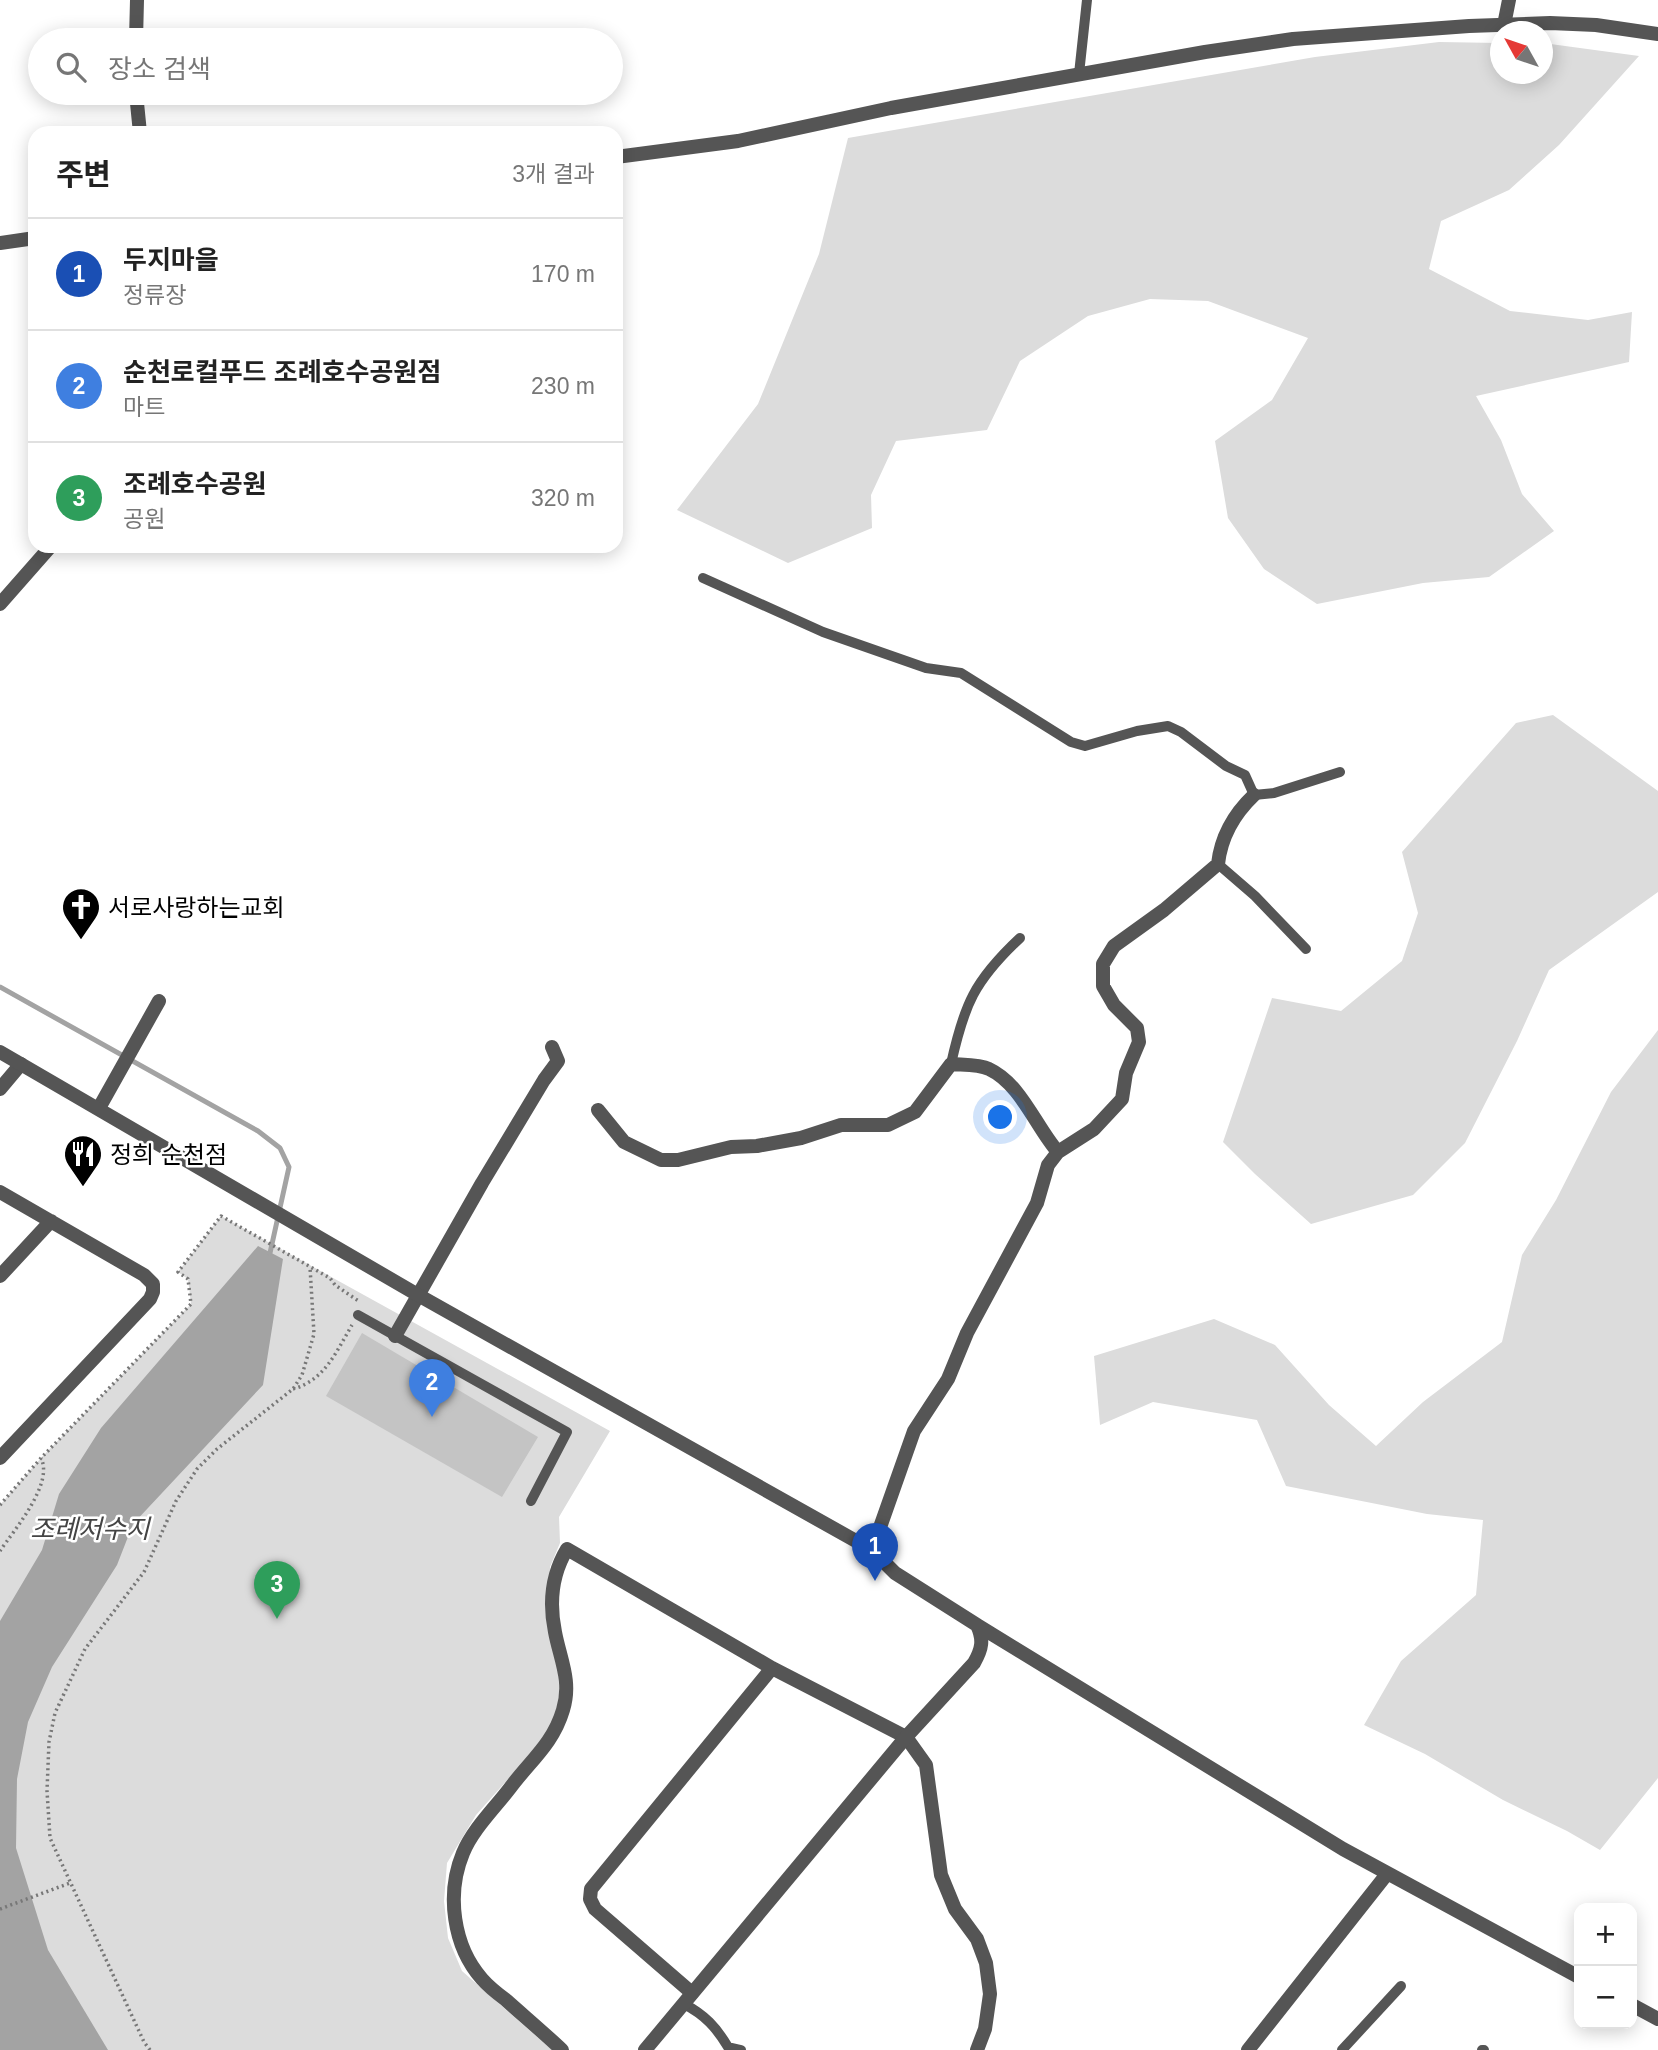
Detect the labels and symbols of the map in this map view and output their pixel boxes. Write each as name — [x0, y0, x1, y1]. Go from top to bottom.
north arrow — [1490, 21, 1553, 84]
church icon: 서로사랑하는교회 — [60, 886, 102, 941]
place label: 서로사랑하는교회 — [108, 894, 285, 921]
your location — [983, 1100, 1017, 1134]
restaurant icon: 정희 순천점 — [62, 1133, 104, 1188]
place label: 정희 순천점 — [110, 1141, 227, 1168]
pin: 2 — [409, 1359, 455, 1417]
water label: 조례저수지 — [30, 1514, 152, 1544]
pin: 1 — [852, 1523, 898, 1581]
pin: 3 — [254, 1561, 300, 1619]

